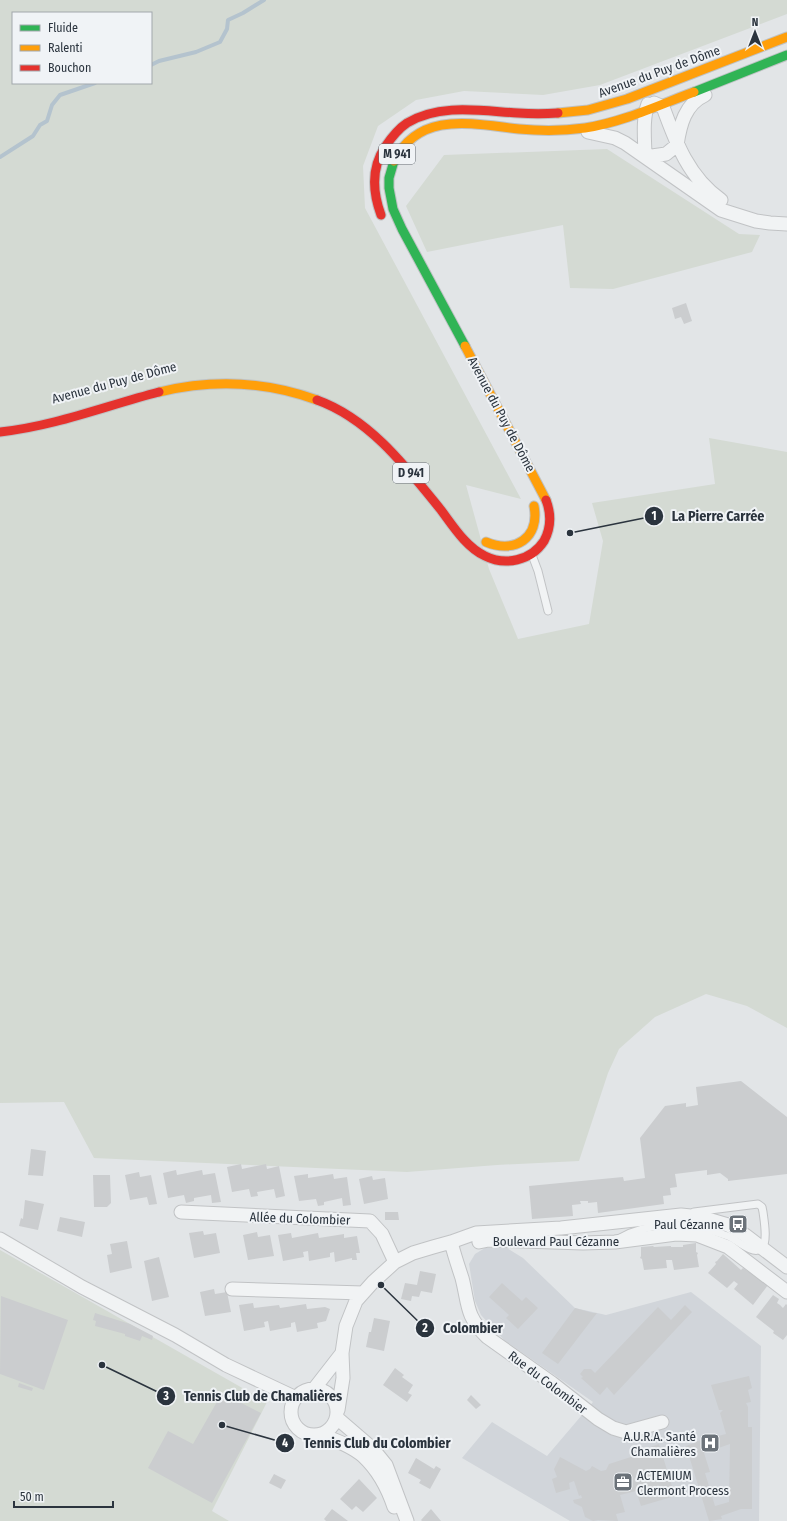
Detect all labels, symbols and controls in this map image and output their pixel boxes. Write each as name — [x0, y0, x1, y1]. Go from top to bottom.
legend — [12, 12, 152, 84]
north arrow — [735, 12, 775, 52]
text: N — [752, 16, 758, 29]
text: Fluide — [48, 21, 78, 35]
text: Ralenti — [48, 41, 83, 55]
street label: Avenue du Puy de Dôme — [596, 42, 722, 100]
text: Bouchon — [48, 61, 91, 75]
road number: M 941 — [379, 144, 415, 164]
street label: Avenue du Puy de Dôme — [465, 354, 538, 474]
street label: Avenue du Puy de Dôme — [50, 359, 178, 406]
road number: D 941 — [393, 463, 429, 483]
callout: La Pierre Carrée — [644, 503, 772, 529]
text: La Pierre Carrée — [672, 508, 764, 525]
text: 1 — [651, 509, 657, 523]
street label: Allée du Colombier — [249, 1209, 351, 1228]
bus stop icon: Paul Cézanne — [727, 1213, 749, 1235]
place label: Paul Cézanne — [654, 1217, 724, 1232]
street label: Boulevard Paul Cézanne — [493, 1234, 619, 1249]
callout: Colombier — [415, 1315, 511, 1341]
text: Colombier — [443, 1320, 504, 1337]
text: 2 — [421, 1321, 428, 1335]
street label: Rue du Colombier — [505, 1348, 590, 1417]
callout: Tennis Club de Chamalières — [156, 1383, 350, 1409]
text: Tennis Club de Chamalières — [184, 1388, 342, 1405]
text: 3 — [162, 1389, 169, 1403]
place label: A.U.R.A. Santé Chamalières — [623, 1429, 696, 1459]
callout: Tennis Club du Colombier — [275, 1430, 458, 1456]
hospital icon: A.U.R.A. Santé Chamalières — [699, 1432, 721, 1454]
text: Tennis Club du Colombier — [303, 1435, 451, 1452]
text: 4 — [282, 1436, 288, 1450]
place label: ACTEMIUM Clermont Process — [637, 1468, 730, 1498]
office icon: ACTEMIUM Clermont Process — [612, 1471, 634, 1493]
scale bar — [14, 1483, 113, 1509]
text: 50 m — [20, 1490, 44, 1504]

